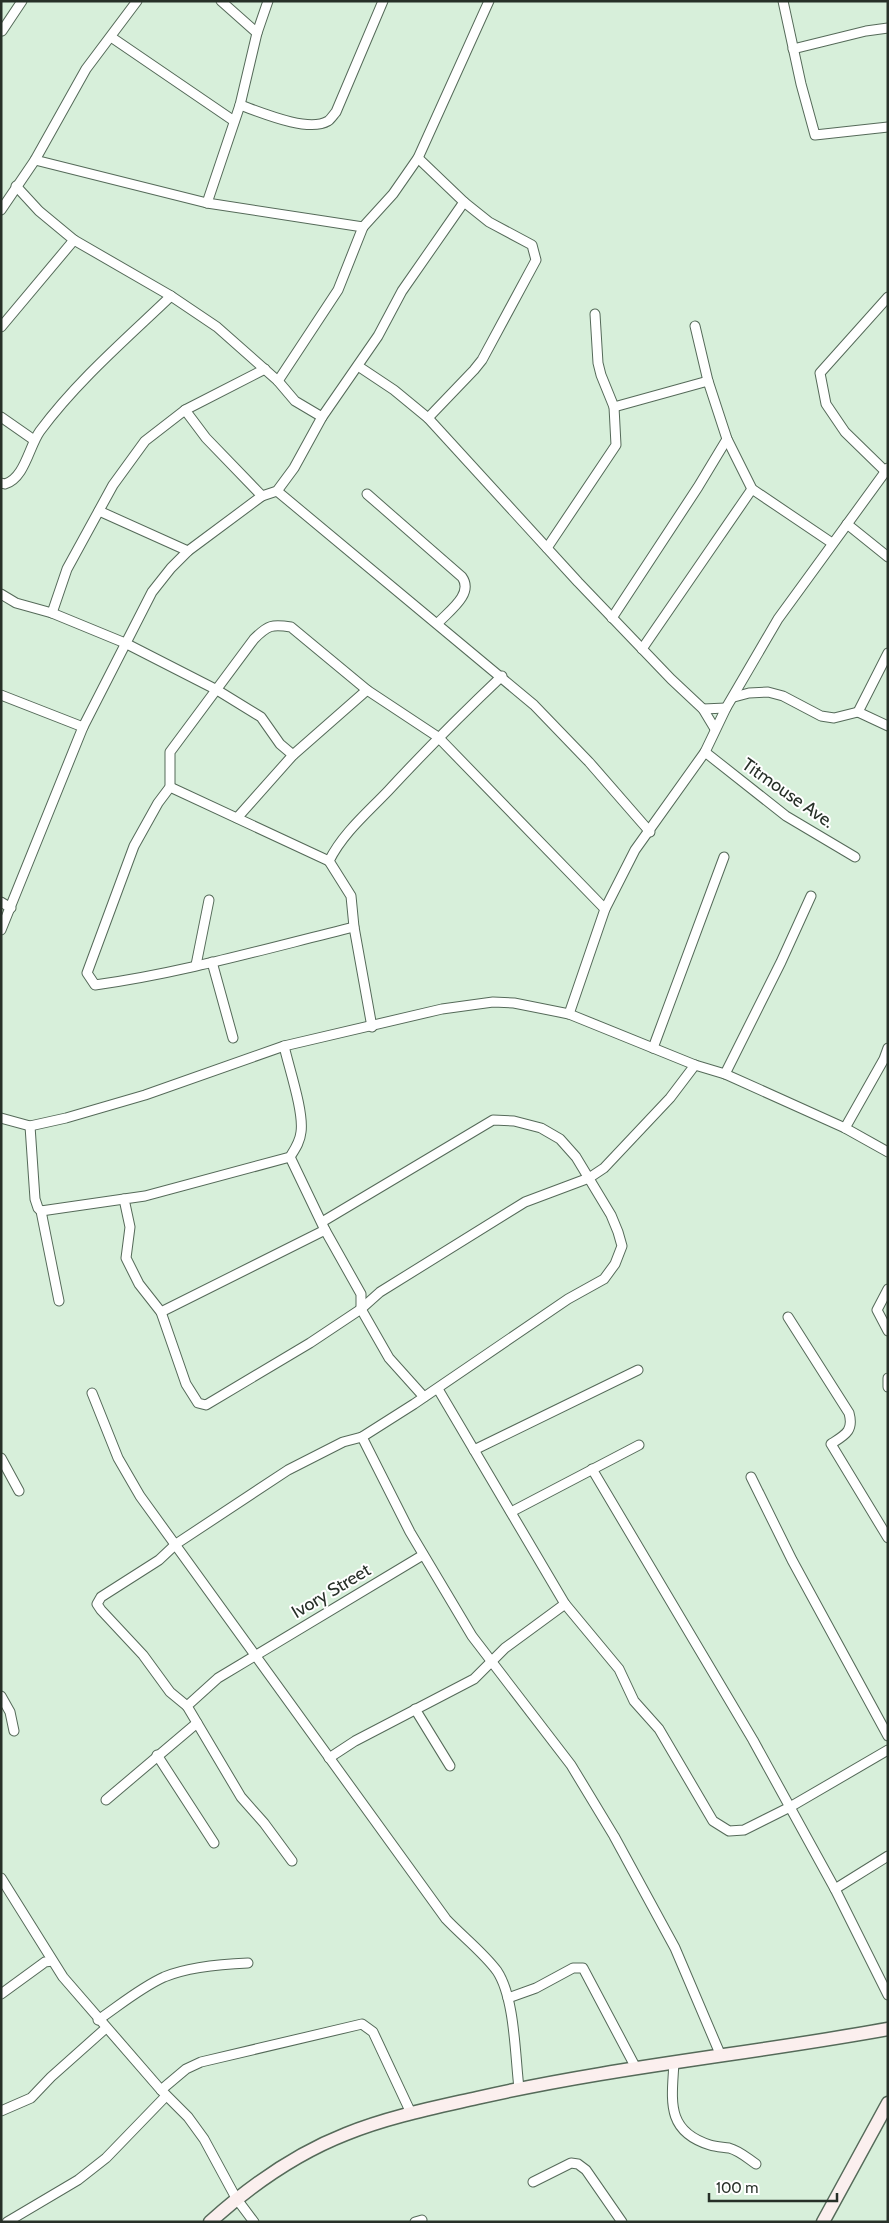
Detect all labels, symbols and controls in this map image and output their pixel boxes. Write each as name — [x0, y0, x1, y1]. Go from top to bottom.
street label: Titmouse Ave. — [738, 753, 838, 833]
street label: Ivory Street — [288, 1559, 374, 1623]
scale bar — [709, 2170, 836, 2202]
text: 100 m — [716, 2179, 758, 2197]

